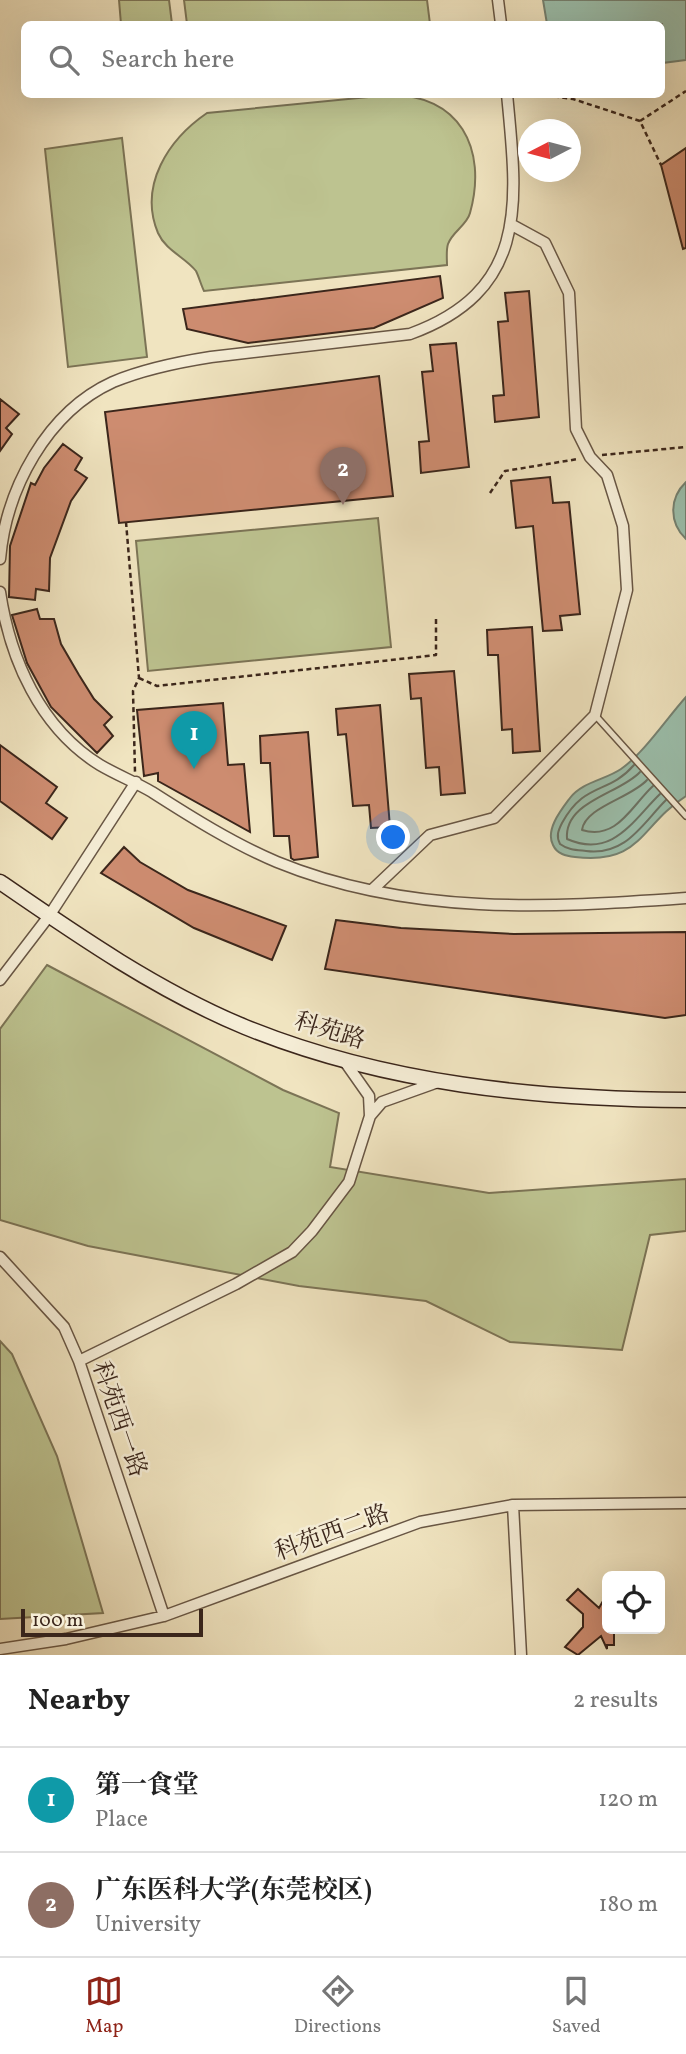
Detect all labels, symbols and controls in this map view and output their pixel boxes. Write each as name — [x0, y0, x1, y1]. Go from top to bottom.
search box — [21, 21, 665, 98]
icon: search — [45, 41, 83, 79]
text: Search here — [101, 42, 234, 78]
north arrow — [518, 119, 581, 182]
pin: 2 — [320, 447, 366, 505]
pin: 1 — [171, 711, 217, 769]
your location — [376, 820, 410, 854]
street label: 科苑路 — [290, 1005, 369, 1059]
street label: 科苑西一路 — [83, 1357, 154, 1482]
street label: 科苑西二路 — [270, 1497, 395, 1570]
map controls — [602, 1571, 665, 1634]
button: locate — [602, 1571, 665, 1634]
scale bar — [21, 1606, 203, 1638]
text: 100 m — [32, 1608, 83, 1634]
text: Nearby — [28, 1680, 130, 1722]
text: 2 results — [573, 1685, 658, 1717]
text: 第一食堂 — [95, 1768, 199, 1804]
text: 1 — [46, 1784, 56, 1816]
text: 120 m — [598, 1784, 658, 1816]
text: Place — [95, 1804, 148, 1836]
text: 广东医科大学(东莞校区) — [95, 1873, 372, 1909]
text: 2 — [45, 1889, 57, 1921]
text: 180 m — [599, 1889, 658, 1921]
text: University — [95, 1909, 201, 1941]
tab: Map — [85, 1972, 123, 2040]
tab: Directions — [294, 1972, 381, 2040]
tab: Saved — [552, 1972, 601, 2040]

